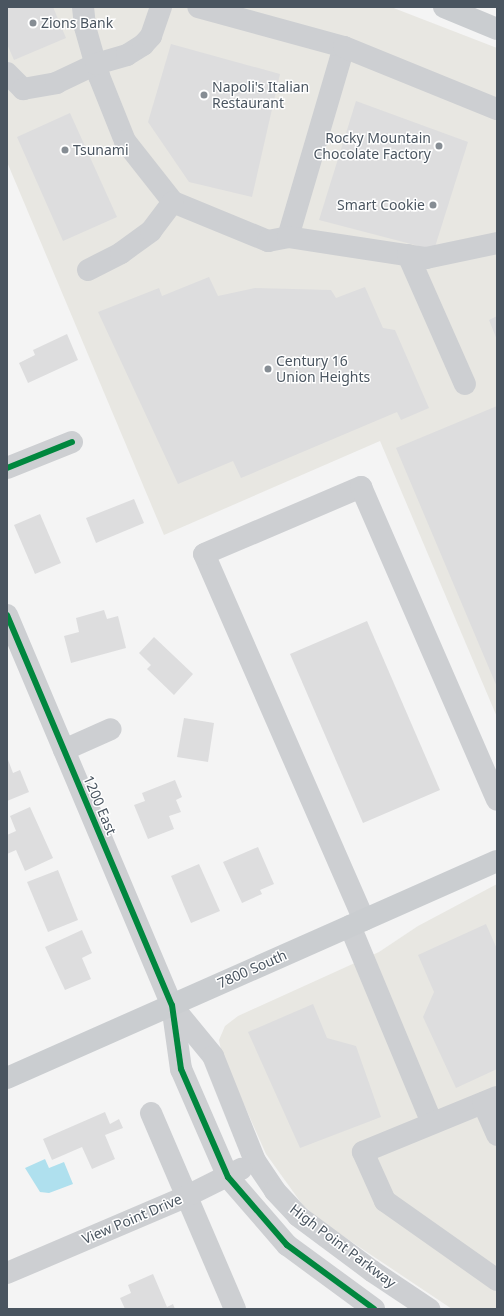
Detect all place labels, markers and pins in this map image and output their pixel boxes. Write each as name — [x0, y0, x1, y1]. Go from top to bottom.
place label: Zions Bank — [41, 15, 113, 31]
marker: Zions Bank — [28, 18, 38, 28]
place label: Napoli's Italian Restaurant — [212, 79, 309, 112]
marker: Napoli's Italian Restaurant — [199, 90, 209, 100]
place label: Rocky Mountain Chocolate Factory — [313, 130, 431, 162]
marker: Rocky Mountain Chocolate Factory — [434, 141, 444, 151]
place label: Tsunami — [73, 142, 129, 158]
marker: Tsunami — [60, 145, 70, 155]
place label: Smart Cookie — [337, 197, 425, 213]
marker: Smart Cookie — [428, 200, 438, 210]
place label: Century 16 Union Heights — [276, 353, 370, 386]
marker: Century 16 Union Heights — [263, 364, 273, 374]

